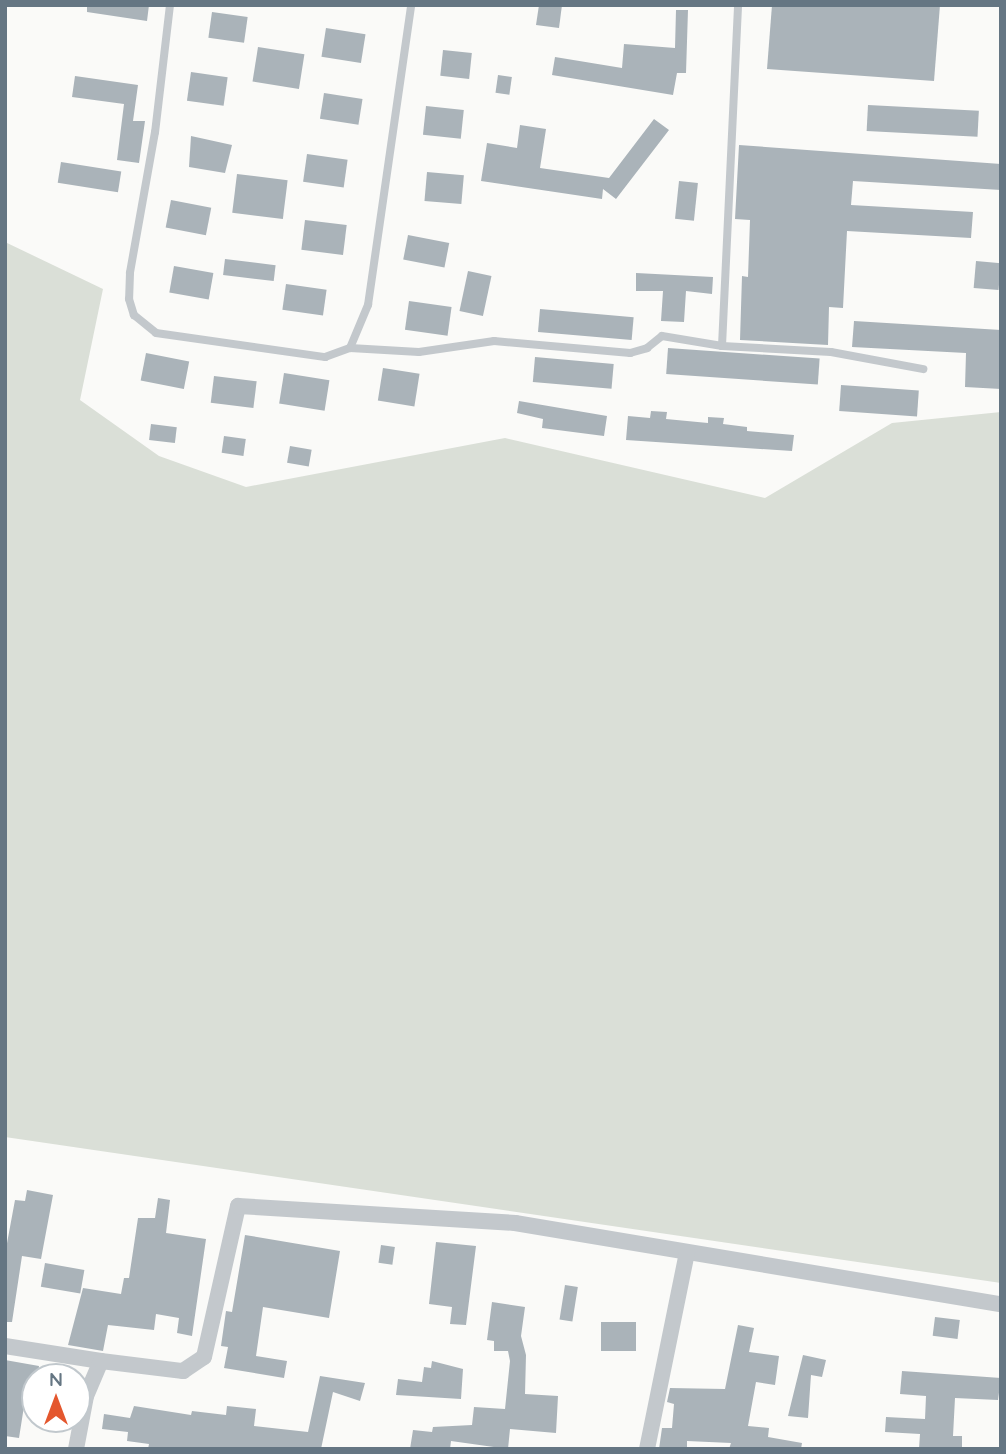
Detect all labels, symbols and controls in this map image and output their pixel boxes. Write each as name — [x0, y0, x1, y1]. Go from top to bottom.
north arrow — [21, 1363, 91, 1433]
text: N — [49, 1367, 63, 1391]

